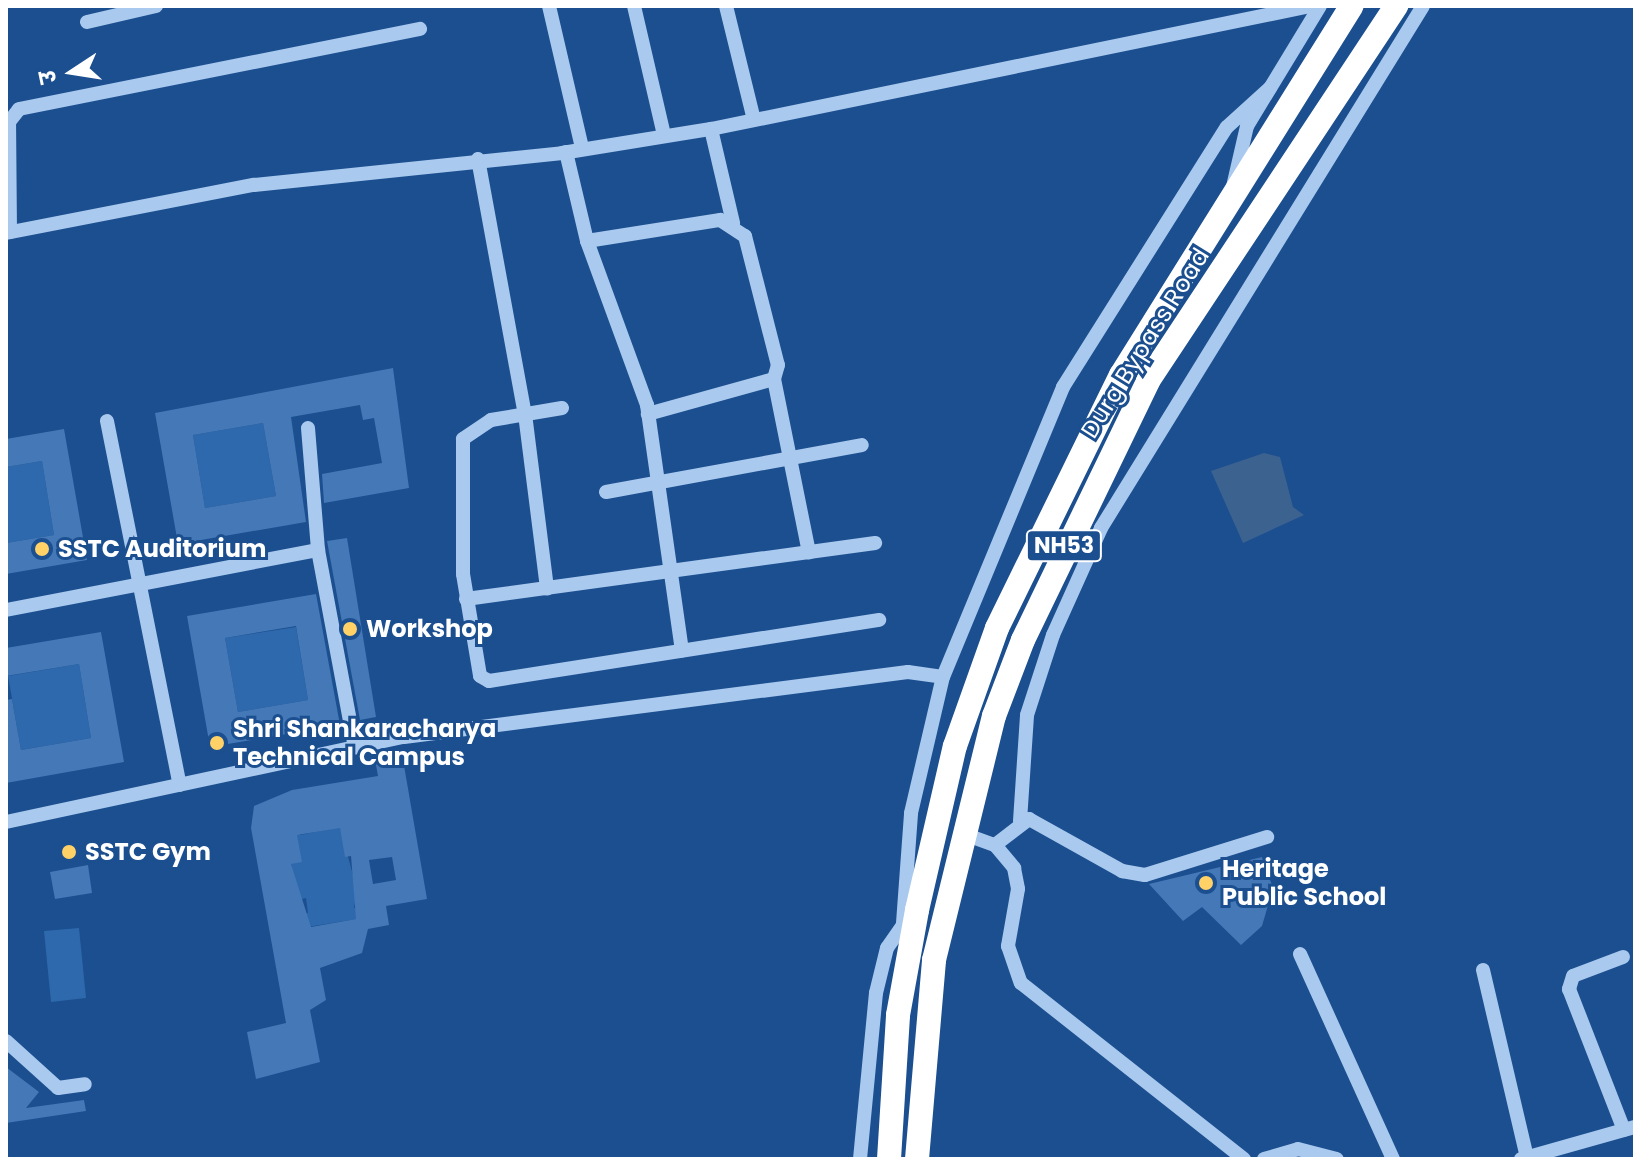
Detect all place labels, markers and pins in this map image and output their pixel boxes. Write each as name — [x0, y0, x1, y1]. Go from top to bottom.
place label: SSTC Auditorium — [58, 535, 266, 563]
marker: SSTC Auditorium — [33, 540, 51, 558]
place label: Workshop — [366, 615, 493, 643]
marker: Workshop — [341, 620, 359, 638]
place label: Shri Shankaracharya Technical Campus — [233, 715, 496, 771]
marker: Shri Shankaracharya Technical Campus — [208, 734, 226, 752]
place label: SSTC Gym — [85, 838, 211, 866]
marker: SSTC Gym — [60, 843, 78, 861]
place label: Heritage Public School — [1222, 855, 1386, 911]
marker: Heritage Public School — [1197, 874, 1215, 892]

